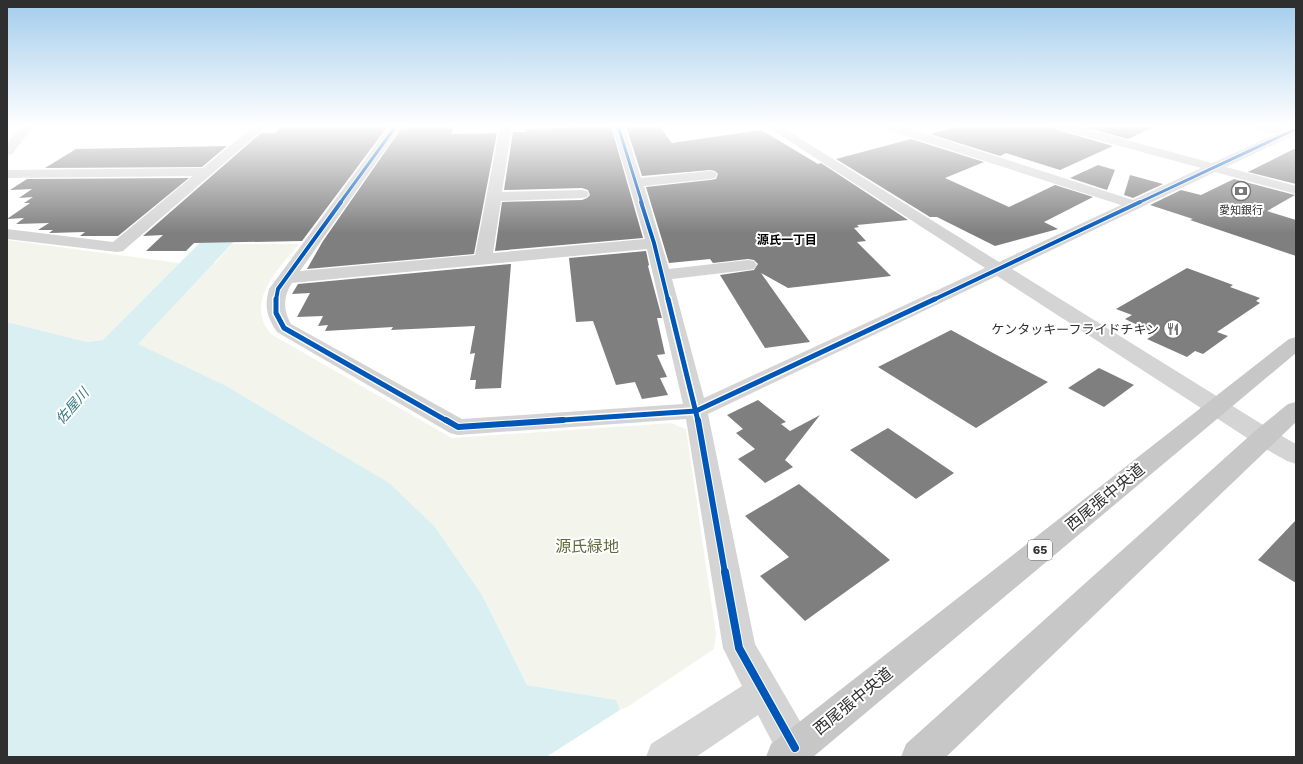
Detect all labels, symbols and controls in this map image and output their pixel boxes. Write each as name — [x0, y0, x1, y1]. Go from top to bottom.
bank icon: 愛知銀行 — [1230, 180, 1252, 202]
place label: 愛知銀行 — [1219, 204, 1263, 217]
district label: 源氏一丁目 — [757, 233, 817, 247]
restaurant icon: ケンタッキーフライドチキン — [1162, 318, 1184, 340]
place label: ケンタッキーフライドチキン — [992, 322, 1159, 337]
water label: 佐屋川 — [52, 383, 93, 427]
street label: 西尾張中央道 — [1062, 459, 1148, 535]
park label: 源氏緑地 — [555, 537, 619, 556]
road number: 65 — [1028, 540, 1052, 560]
street label: 西尾張中央道 — [810, 663, 896, 739]

